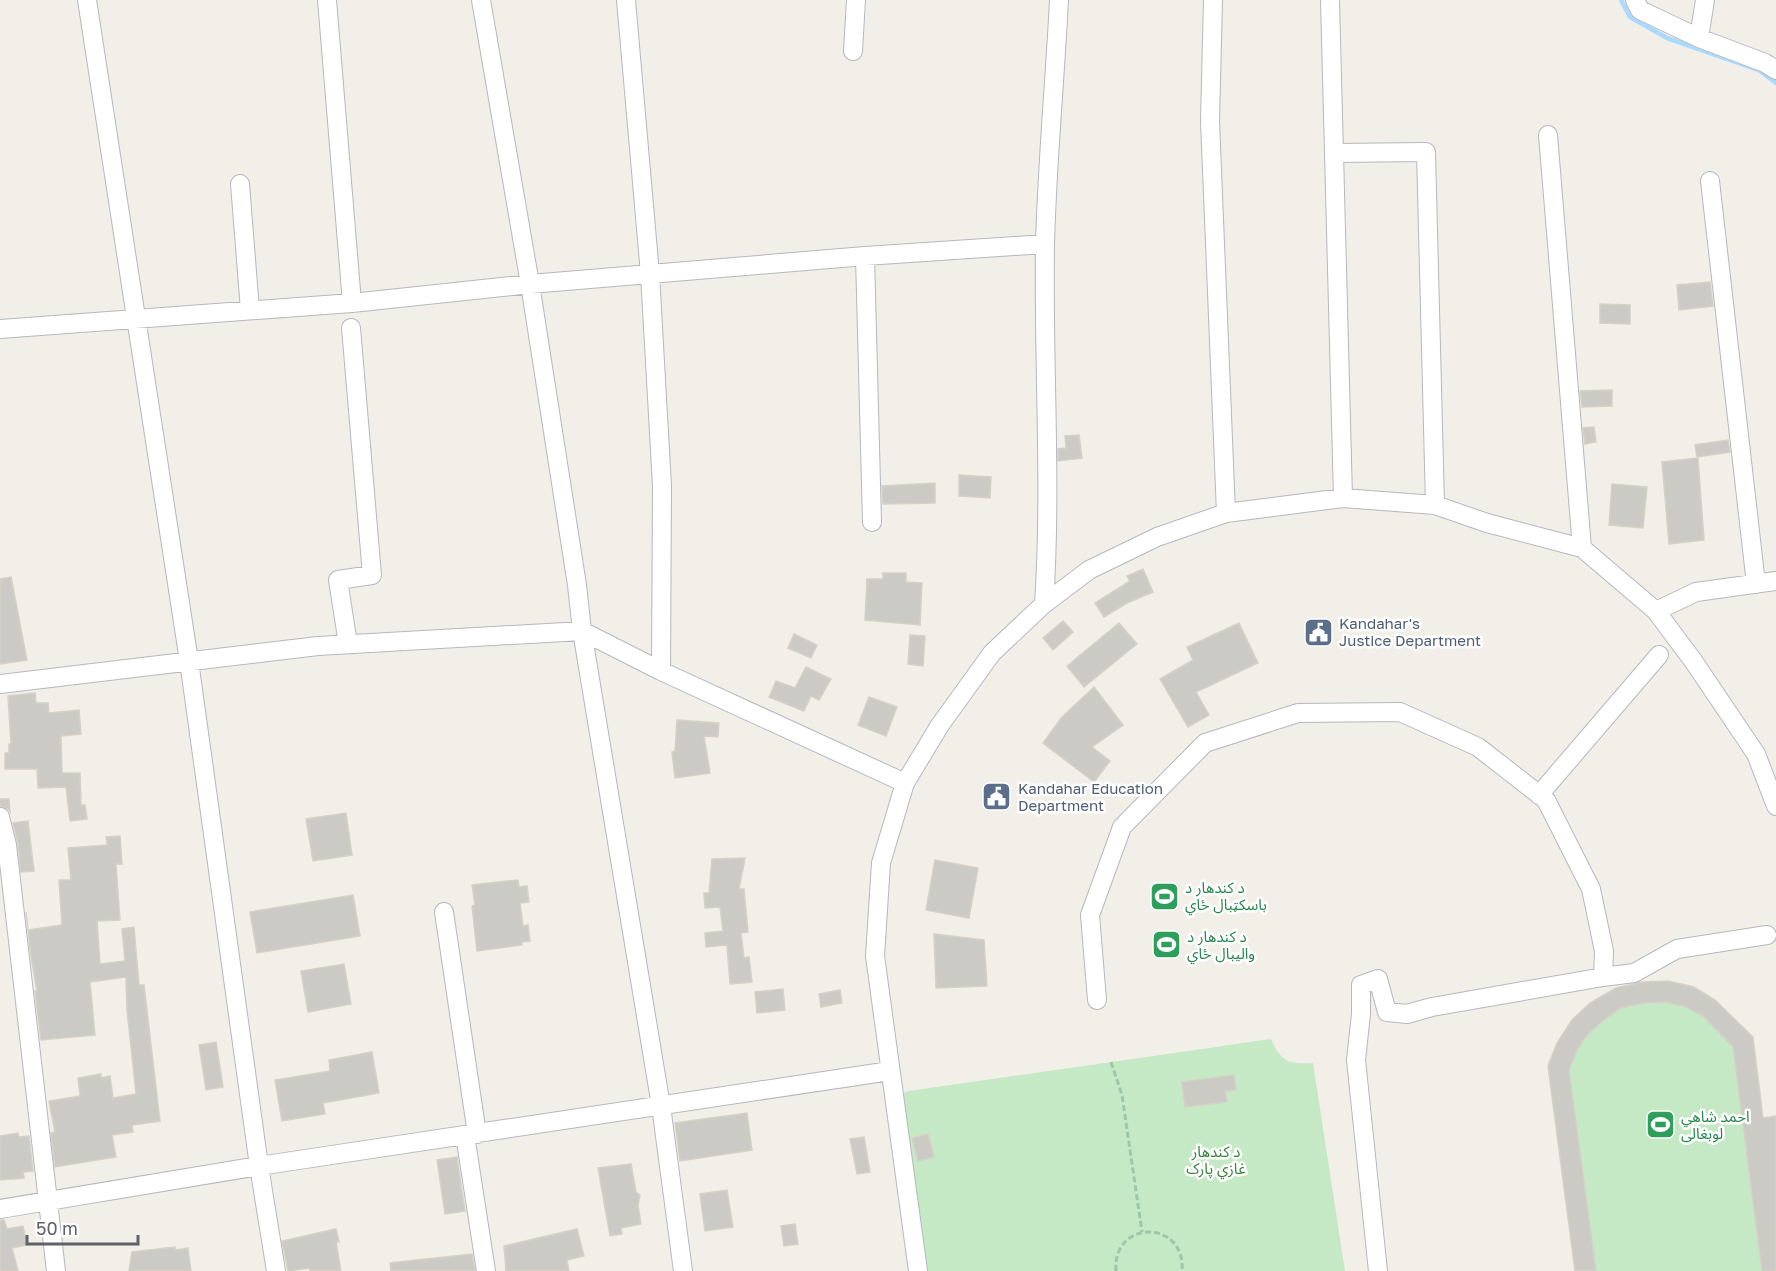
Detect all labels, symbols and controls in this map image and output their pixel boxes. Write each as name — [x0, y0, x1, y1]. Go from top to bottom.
place label: Kandahar's Justice Department — [1339, 614, 1481, 649]
public building icon: Kandahar's Justice Department — [1302, 616, 1334, 648]
place label: Kandahar Education Department — [1018, 779, 1163, 814]
public building icon: Kandahar Education Department — [981, 781, 1013, 813]
place label: د کندهار د باسکټبال ځاي — [1185, 878, 1267, 916]
sports icon: د کندهار د باسکټبال ځاي — [1148, 880, 1180, 912]
place label: د کندهار د واليبال ځاي — [1187, 927, 1255, 965]
sports icon: د کندهار د واليبال ځاي — [1150, 929, 1182, 961]
place label: احمد شاهي لوبغالی — [1681, 1107, 1750, 1143]
sports icon: احمد شاهي لوبغالی — [1644, 1109, 1676, 1141]
park label: د کندهار غازي پارک — [1186, 1142, 1246, 1180]
scale bar — [27, 1208, 138, 1246]
text: 50 m — [36, 1217, 78, 1239]

